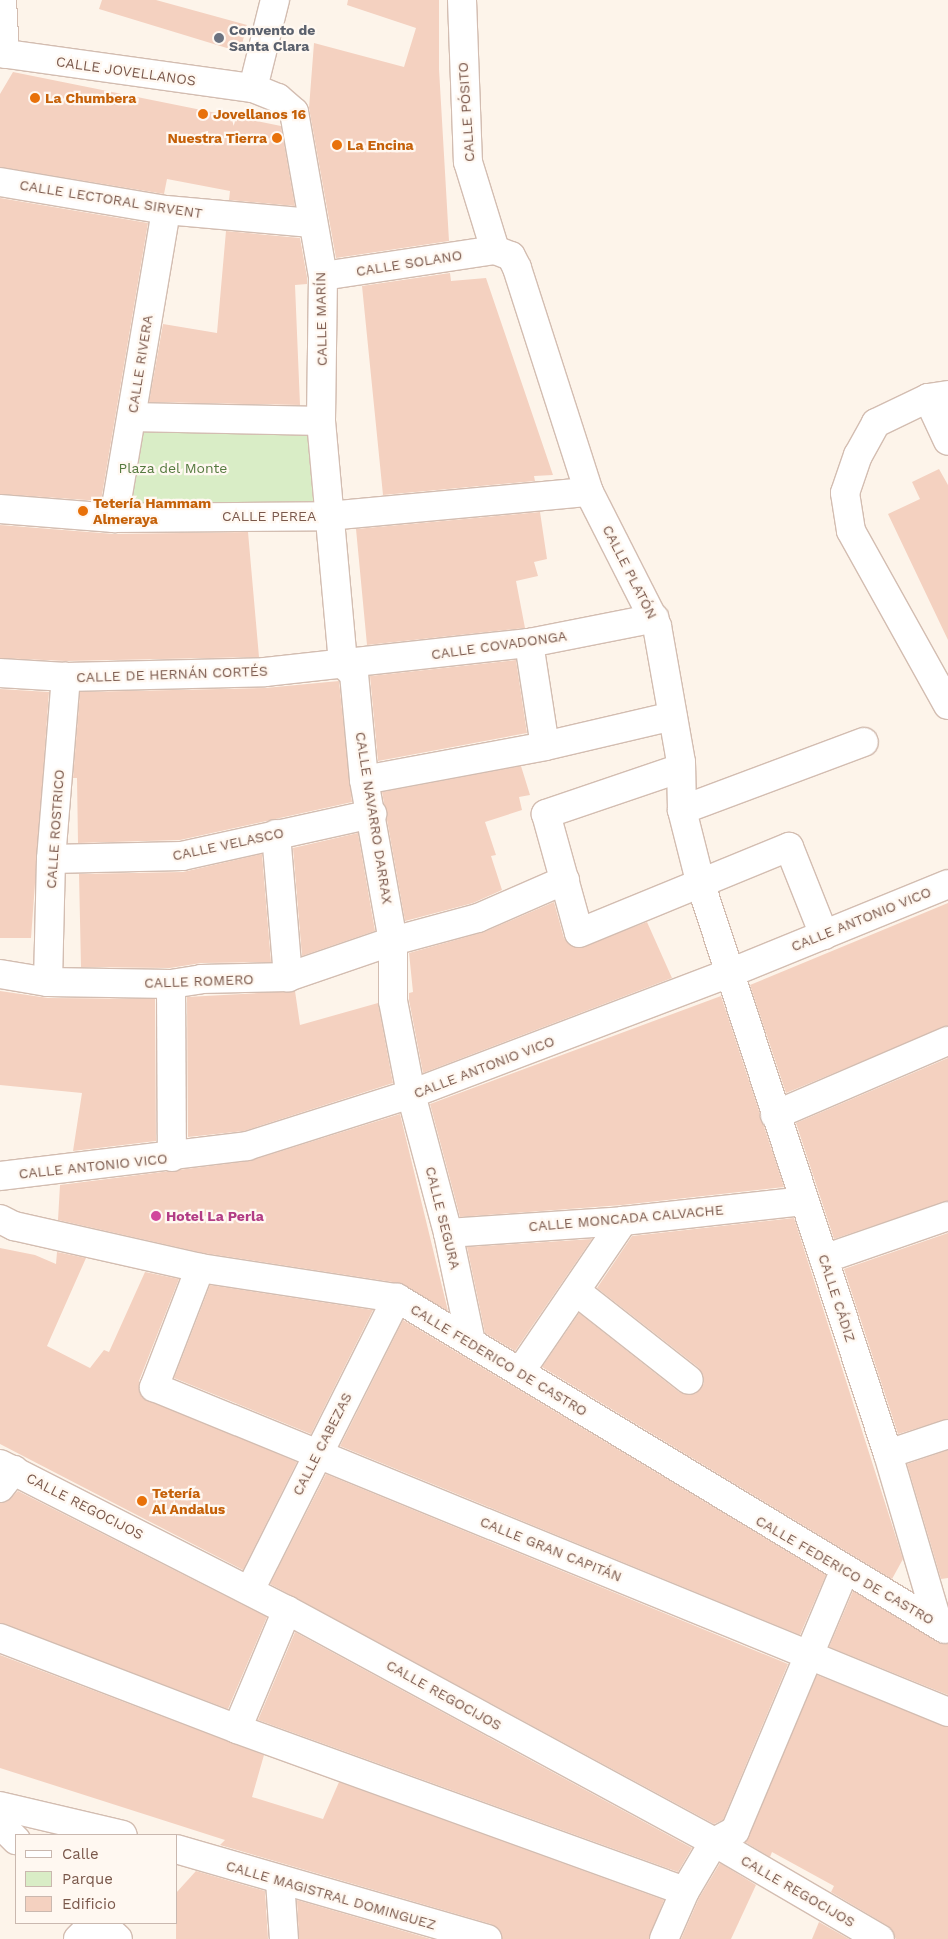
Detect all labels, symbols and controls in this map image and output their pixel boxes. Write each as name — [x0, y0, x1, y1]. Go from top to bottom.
place label: Convento de Santa Clara — [229, 22, 315, 54]
marker: Convento de Santa Clara — [213, 32, 225, 44]
street label: CALLE JOVELLANOS — [55, 53, 197, 89]
street label: CALLE PÓSITO — [454, 62, 478, 162]
place label: La Chumbera — [45, 90, 137, 106]
marker: La Chumbera — [29, 92, 41, 104]
place label: Jovellanos 16 — [213, 106, 306, 122]
marker: Jovellanos 16 — [197, 108, 209, 120]
place label: Nuestra Tierra — [167, 130, 267, 146]
marker: Nuestra Tierra — [271, 132, 283, 144]
place label: La Encina — [347, 137, 414, 153]
marker: La Encina — [331, 139, 343, 151]
street label: CALLE LECTORAL SIRVENT — [18, 176, 204, 222]
street label: CALLE SOLANO — [355, 246, 463, 280]
street label: CALLE MARÍN — [312, 272, 330, 366]
street label: CALLE RIVERA — [124, 314, 156, 414]
park label: Plaza del Monte — [118, 460, 228, 476]
place label: Tetería Hammam Almeraya — [93, 495, 211, 528]
marker: Tetería Hammam Almeraya — [77, 505, 89, 517]
street label: CALLE PEREA — [222, 508, 316, 524]
street label: CALLE PLATÓN — [599, 522, 661, 622]
street label: CALLE COVADONGA — [430, 627, 568, 663]
street label: CALLE DE HERNÁN CORTÉS — [76, 662, 268, 686]
street label: CALLE NAVARRO DARRAX — [352, 731, 396, 905]
street label: CALLE ROSTRICO — [42, 769, 68, 889]
street label: CALLE VELASCO — [171, 824, 285, 864]
street label: CALLE ANTONIO VICO — [788, 883, 934, 955]
street label: CALLE ROMERO — [144, 971, 254, 991]
street label: CALLE ANTONIO VICO — [411, 1032, 557, 1102]
street label: CALLE ANTONIO VICO — [17, 1150, 169, 1182]
street label: CALLE SEGURA — [422, 1165, 464, 1271]
street label: CALLE MONCADA CALVACHE — [527, 1201, 725, 1235]
place label: Hotel La Perla — [166, 1208, 264, 1224]
marker: Hotel La Perla — [150, 1210, 162, 1222]
street label: CALLE CÁDIZ — [815, 1252, 859, 1344]
street label: CALLE FEDERICO DE CASTRO — [408, 1300, 590, 1420]
street label: CALLE CABEZAS — [289, 1390, 355, 1498]
street label: CALLE REGOCIJOS — [24, 1469, 146, 1543]
place label: Tetería Al Andalus — [152, 1485, 226, 1518]
marker: Tetería Al Andalus — [136, 1495, 148, 1507]
street label: CALLE FEDERICO DE CASTRO — [753, 1512, 937, 1628]
street label: CALLE GRAN CAPITÁN — [478, 1513, 624, 1585]
street label: CALLE REGOCIJOS — [383, 1656, 505, 1734]
legend — [15, 1834, 178, 1924]
text: Calle — [62, 1845, 99, 1863]
street label: CALLE REGOCIJOS — [738, 1851, 858, 1931]
street label: CALLE MAGISTRAL DOMINGUEZ — [224, 1857, 438, 1933]
text: Parque — [62, 1870, 113, 1888]
text: Edificio — [62, 1895, 116, 1913]

